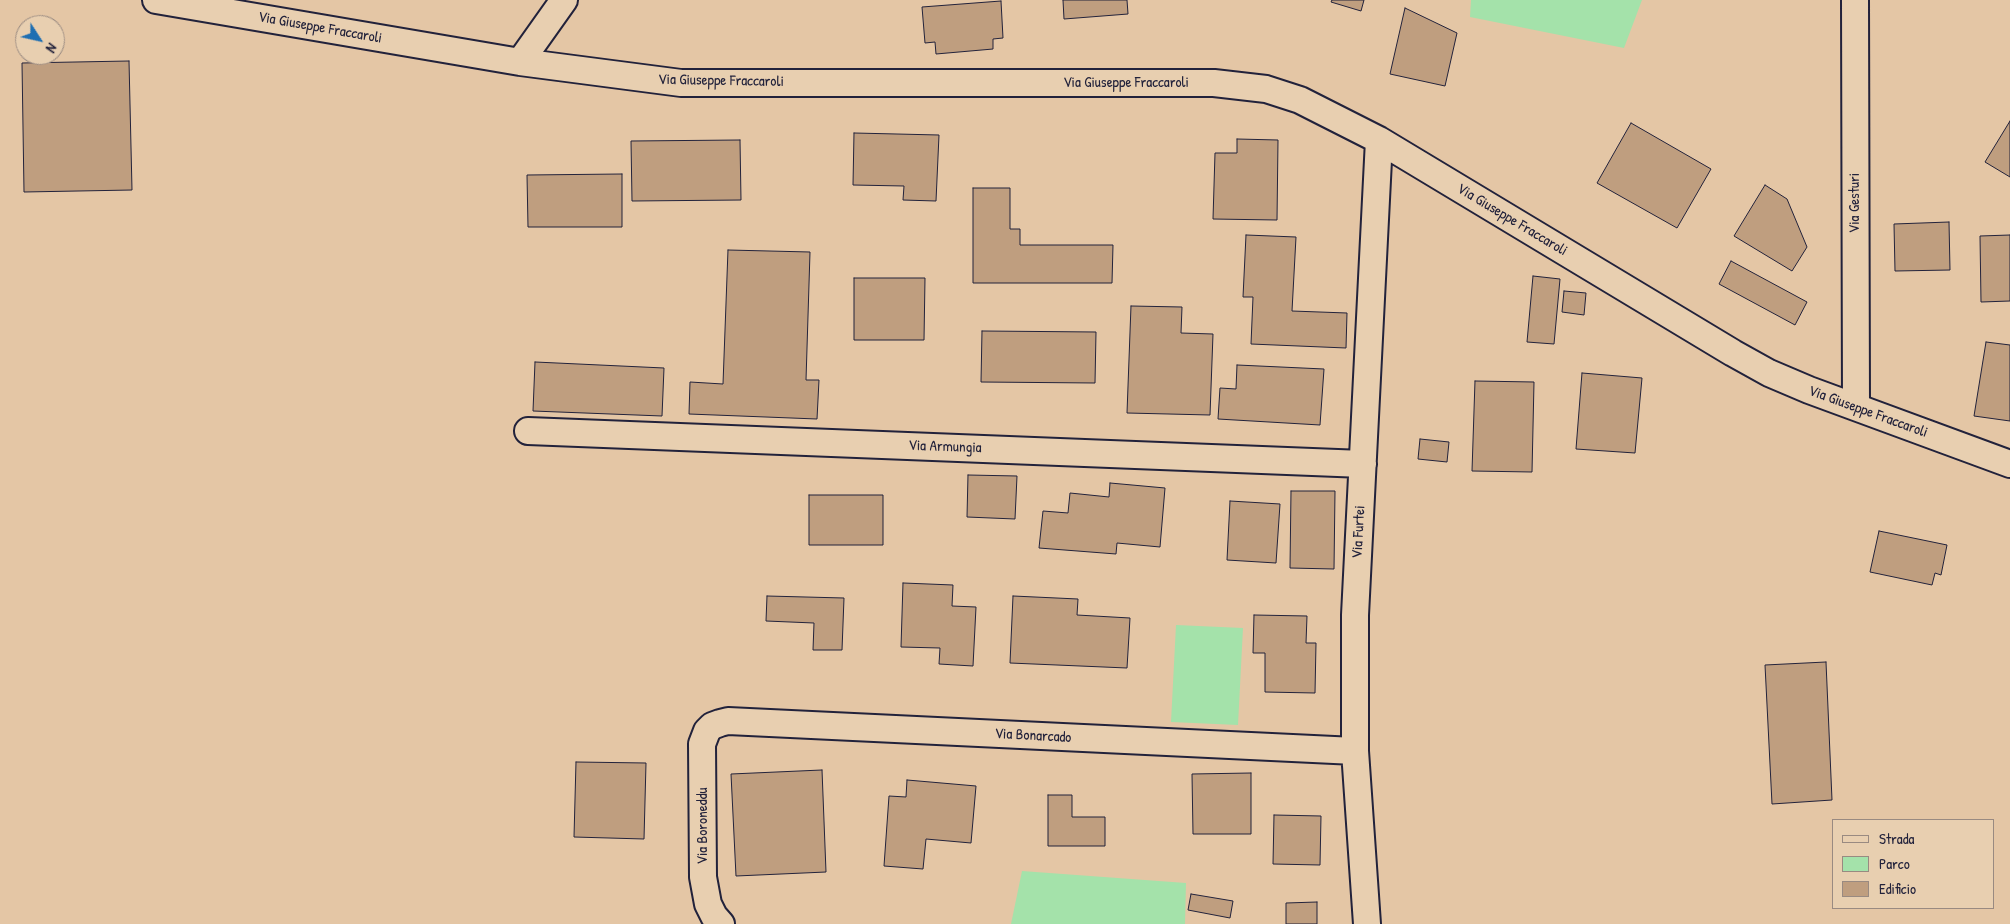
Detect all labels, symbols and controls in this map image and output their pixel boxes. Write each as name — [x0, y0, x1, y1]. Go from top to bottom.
street label: Via Giuseppe Fraccaroli — [257, 8, 383, 48]
north arrow — [15, 15, 65, 65]
text: N — [42, 40, 62, 57]
street label: Via Giuseppe Fraccaroli — [658, 71, 784, 91]
street label: Via Giuseppe Fraccaroli — [1063, 74, 1189, 92]
street label: Via Gesturi — [1846, 173, 1864, 233]
street label: Via Giuseppe Fraccaroli — [1454, 180, 1570, 260]
street label: Via Giuseppe Fraccaroli — [1806, 382, 1930, 442]
street label: Via Armungia — [908, 437, 982, 457]
street label: Via Furtei — [1349, 505, 1369, 559]
street label: Via Bonarcado — [994, 725, 1072, 747]
street label: Via Boroneddu — [694, 787, 712, 865]
legend — [1832, 819, 1995, 909]
text: Strada — [1879, 828, 1914, 849]
text: Parco — [1879, 853, 1910, 874]
text: Edificio — [1879, 878, 1916, 899]

